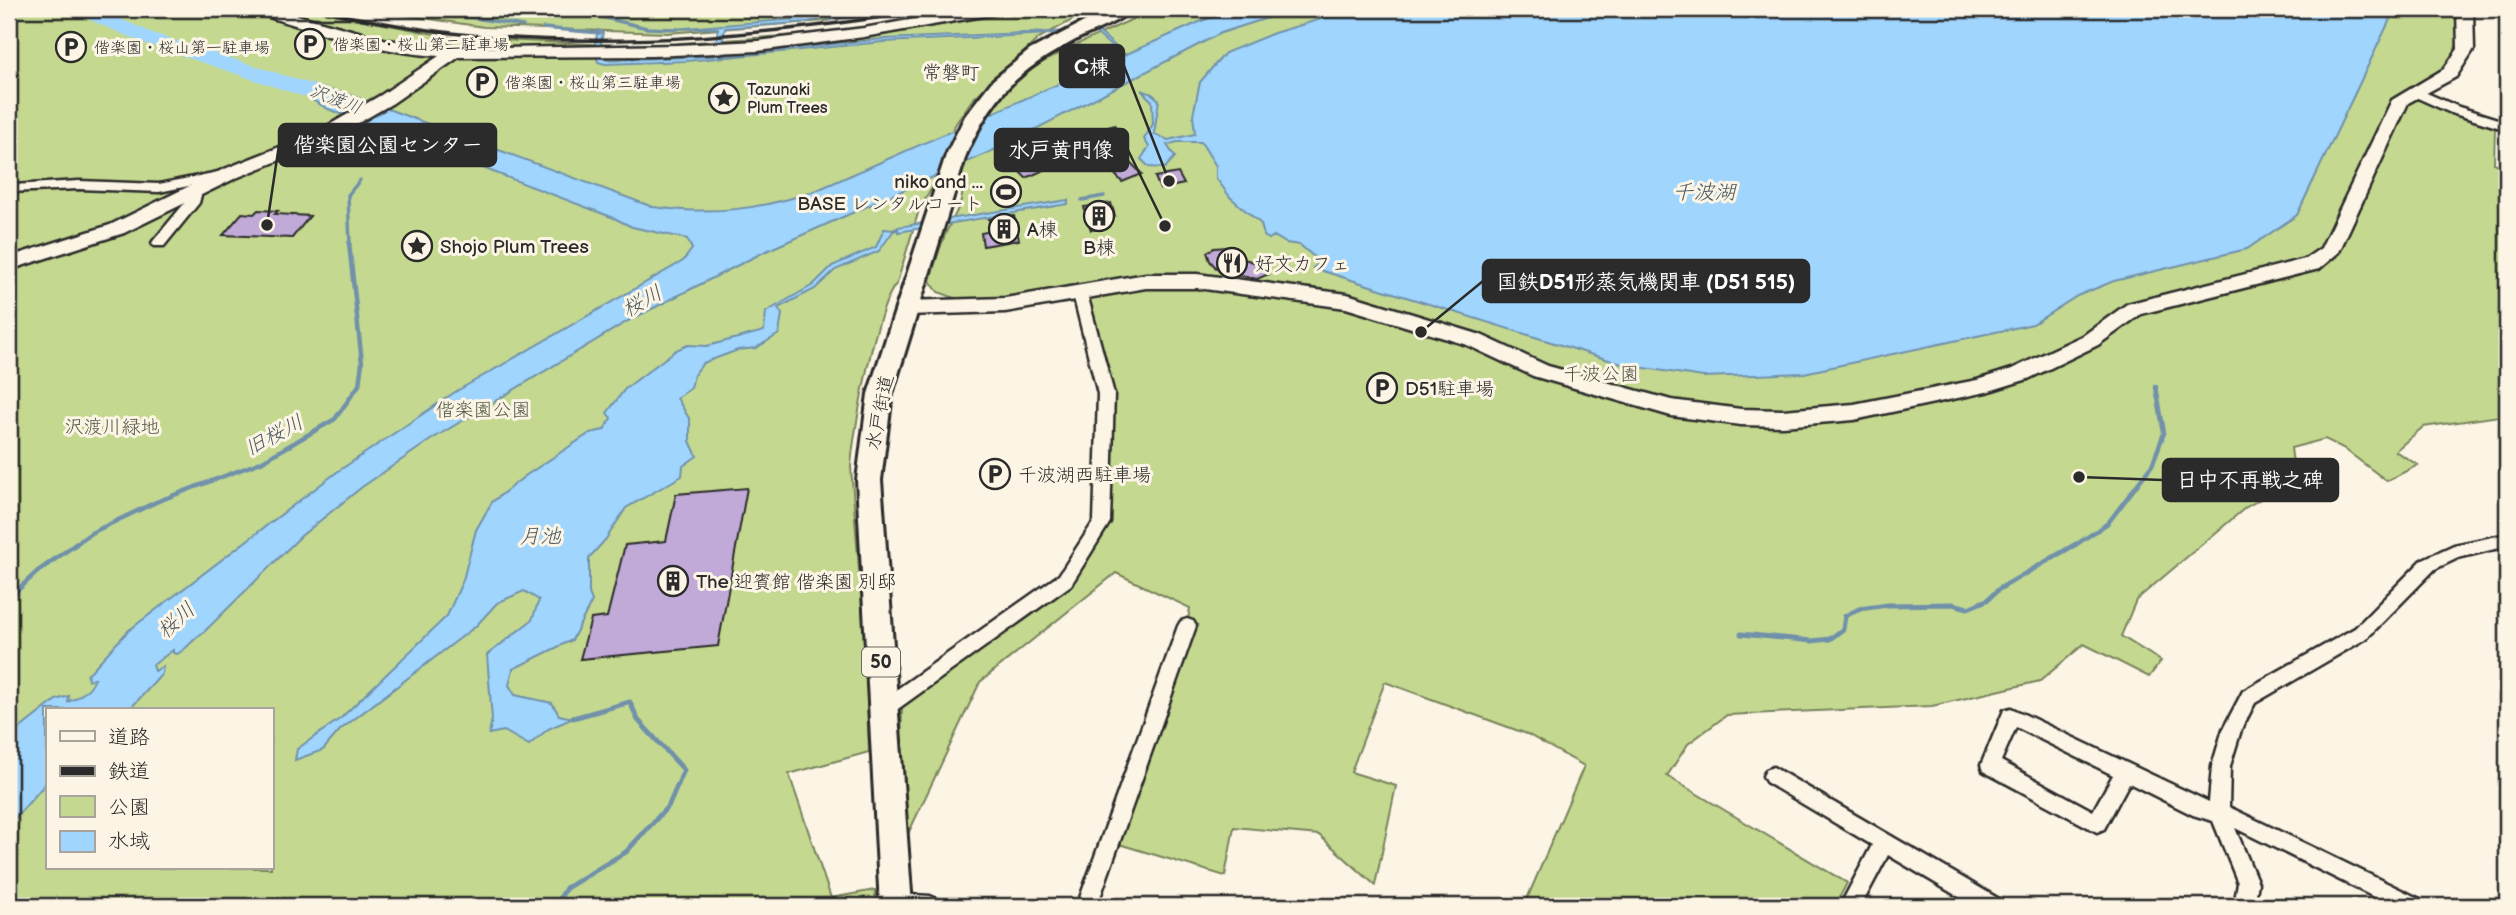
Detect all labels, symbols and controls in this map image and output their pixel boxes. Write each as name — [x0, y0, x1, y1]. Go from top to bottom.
parking icon: 偕楽園・桜山第二駐車場 — [293, 27, 327, 61]
parking icon: 偕楽園・桜山第一駐車場 — [54, 30, 88, 64]
place label: 偕楽園・桜山第二駐車場 — [333, 36, 509, 55]
place label: 偕楽園・桜山第一駐車場 — [94, 39, 270, 58]
callout: C棟 — [1060, 45, 1124, 87]
text: C棟 — [1074, 55, 1110, 80]
district label: 常磐町 — [922, 62, 980, 85]
parking icon: 偕楽園・桜山第三駐車場 — [465, 65, 499, 99]
place label: 偕楽園・桜山第三駐車場 — [505, 74, 681, 93]
water label: 沢渡川 — [307, 80, 365, 119]
place icon: Tazunaki Plum Trees — [707, 81, 741, 115]
place label: Tazunaki Plum Trees — [747, 81, 828, 118]
callout: 偕楽園公園センター — [279, 124, 496, 166]
callout: 水戸黄門像 — [995, 129, 1128, 171]
text: 偕楽園公園センター — [294, 133, 483, 158]
text: 水戸黄門像 — [1009, 138, 1114, 163]
place label: niko and ... BASE レンタルコート — [797, 171, 983, 216]
sports icon: niko and ... BASE レンタルコート — [989, 175, 1023, 209]
water label: 千波湖 — [1673, 180, 1737, 205]
building icon: B棟 — [1082, 199, 1116, 233]
building icon: A棟 — [987, 212, 1021, 246]
place label: A棟 — [1027, 219, 1058, 242]
place icon: Shojo Plum Trees — [400, 229, 434, 263]
place label: Shojo Plum Trees — [440, 236, 589, 259]
place label: B棟 — [1083, 237, 1115, 260]
restaurant icon: 好文カフェ — [1215, 246, 1249, 280]
place label: 好文カフェ — [1255, 253, 1350, 276]
callout: 国鉄D51形蒸気機関車 (D51 515) — [1483, 260, 1809, 302]
text: 国鉄D51形蒸気機関車 (D51 515) — [1497, 270, 1795, 295]
water label: 桜川 — [618, 280, 667, 323]
park label: 千波公園 — [1563, 363, 1639, 386]
parking icon: D51駐車場 — [1365, 371, 1399, 405]
street label: 水戸街道 — [862, 373, 899, 452]
place label: D51駐車場 — [1405, 378, 1494, 401]
park label: 偕楽園公園 — [435, 399, 531, 422]
water label: 旧桜川 — [241, 410, 308, 461]
park label: 沢渡川緑地 — [64, 416, 160, 439]
parking icon: 千波湖西駐車場 — [978, 457, 1012, 491]
callout: 日中不再戦之碑 — [2163, 459, 2338, 501]
place label: 千波湖西駐車場 — [1018, 464, 1151, 487]
text: 日中不再戦之碑 — [2177, 468, 2324, 493]
water label: 月池 — [519, 524, 562, 549]
building icon: The 迎賓館 偕楽園 別邸 — [656, 564, 690, 598]
place label: The 迎賓館 偕楽園 別邸 — [696, 571, 896, 594]
water label: 桜川 — [152, 597, 200, 644]
road number: 50 — [862, 648, 900, 676]
legend — [46, 708, 273, 870]
text: 道路 — [108, 725, 150, 750]
text: 鉄道 — [108, 759, 150, 784]
text: 公園 — [108, 795, 150, 820]
text: 水域 — [108, 829, 150, 854]

